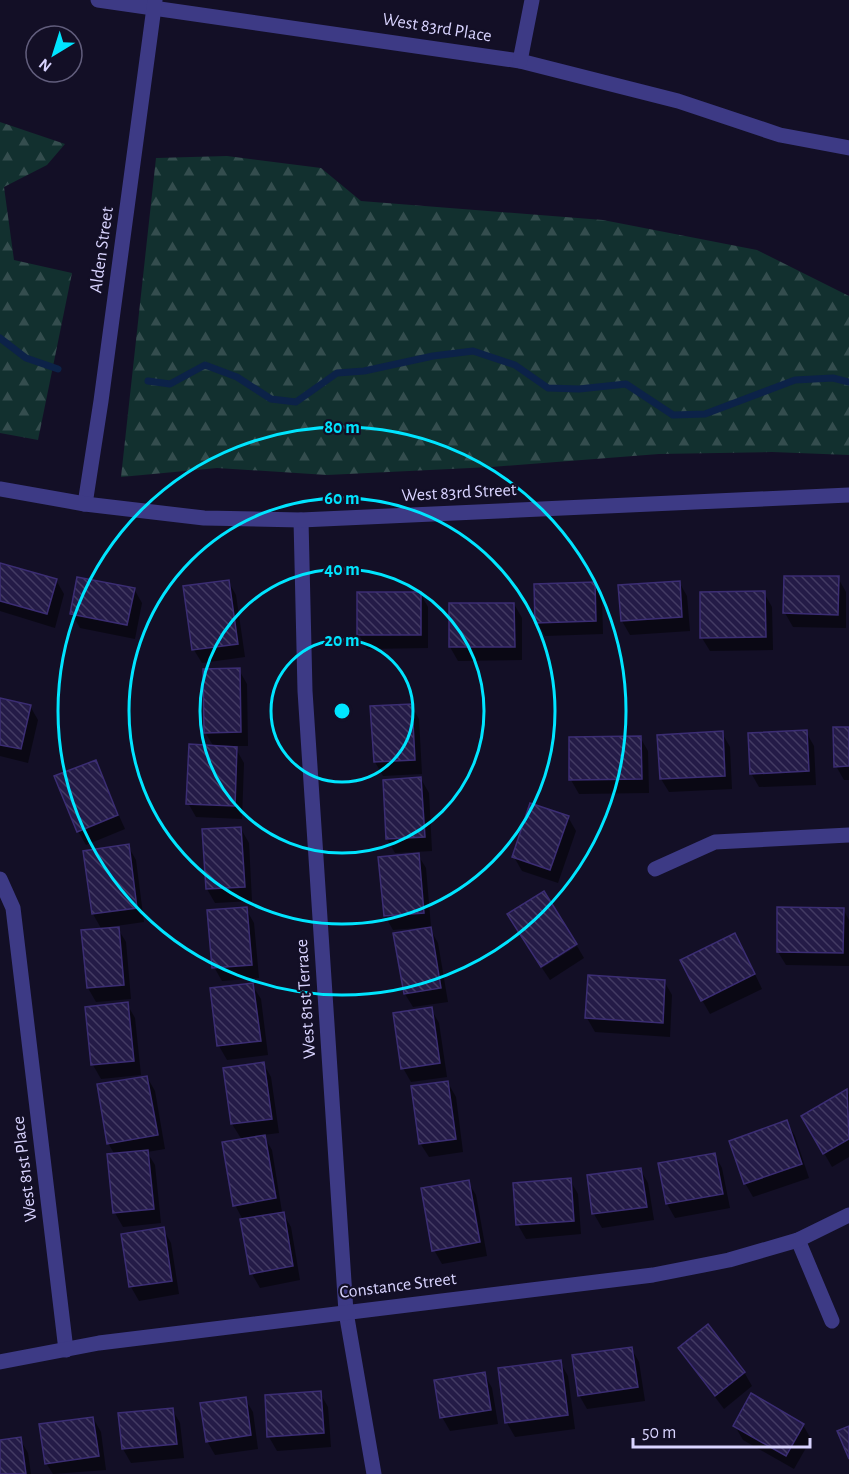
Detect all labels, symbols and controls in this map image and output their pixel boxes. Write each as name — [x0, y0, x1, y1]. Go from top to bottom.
street label: West 83rd Place — [381, 10, 493, 46]
north arrow — [24, 24, 84, 84]
text: N — [36, 55, 55, 75]
street label: Alden Street — [87, 205, 117, 294]
text: 80 m — [324, 419, 360, 437]
street label: West 83rd Street — [401, 481, 517, 505]
text: 60 m — [324, 490, 360, 508]
text: 40 m — [324, 561, 360, 579]
text: 20 m — [324, 632, 360, 650]
centre of rings — [332, 701, 352, 721]
street label: West 81st Terrace — [293, 939, 319, 1059]
street label: West 81st Place — [10, 1115, 40, 1223]
street label: Constance Street — [339, 1270, 458, 1302]
scale bar — [633, 1411, 810, 1449]
text: 50 m — [642, 1424, 676, 1442]

